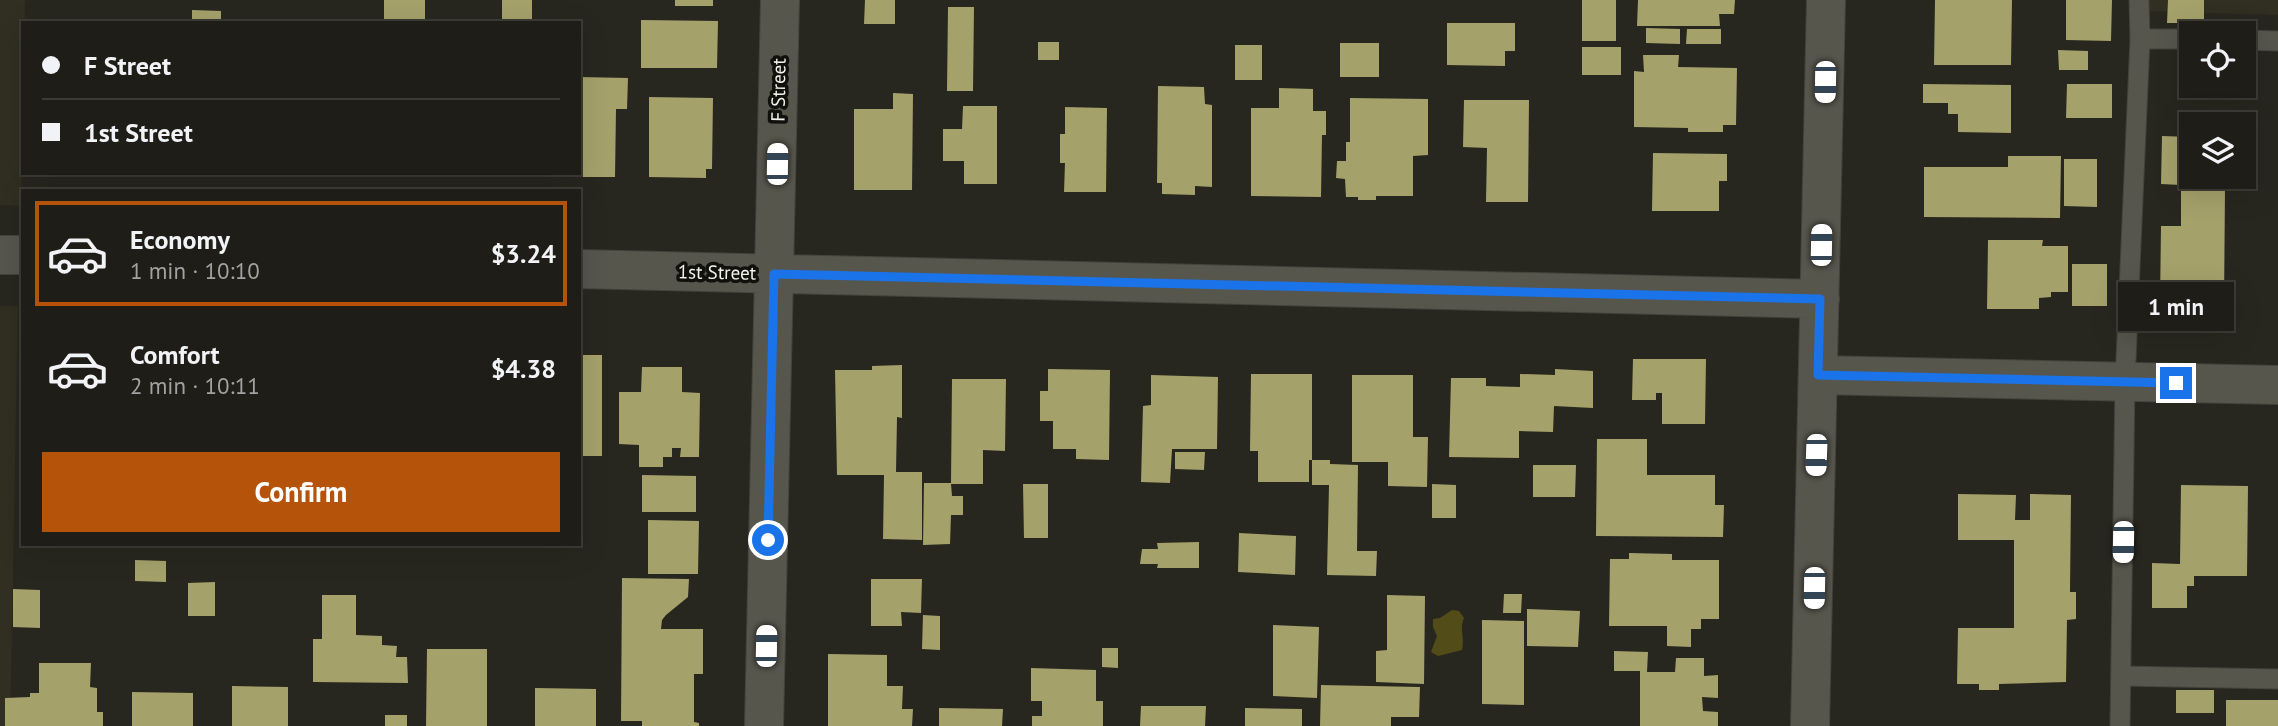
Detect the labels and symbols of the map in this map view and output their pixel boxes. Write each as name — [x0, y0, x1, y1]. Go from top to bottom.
street label: F Street — [765, 58, 791, 122]
car — [1815, 61, 1836, 103]
car — [767, 143, 788, 185]
car — [1811, 224, 1832, 266]
street label: 1st Street — [678, 259, 757, 285]
callout: 1 min — [2118, 282, 2234, 330]
route end — [2160, 367, 2192, 399]
car — [1805, 434, 1828, 476]
car — [2113, 521, 2134, 563]
route start — [752, 524, 784, 556]
car — [1804, 567, 1825, 609]
car — [756, 625, 777, 667]

